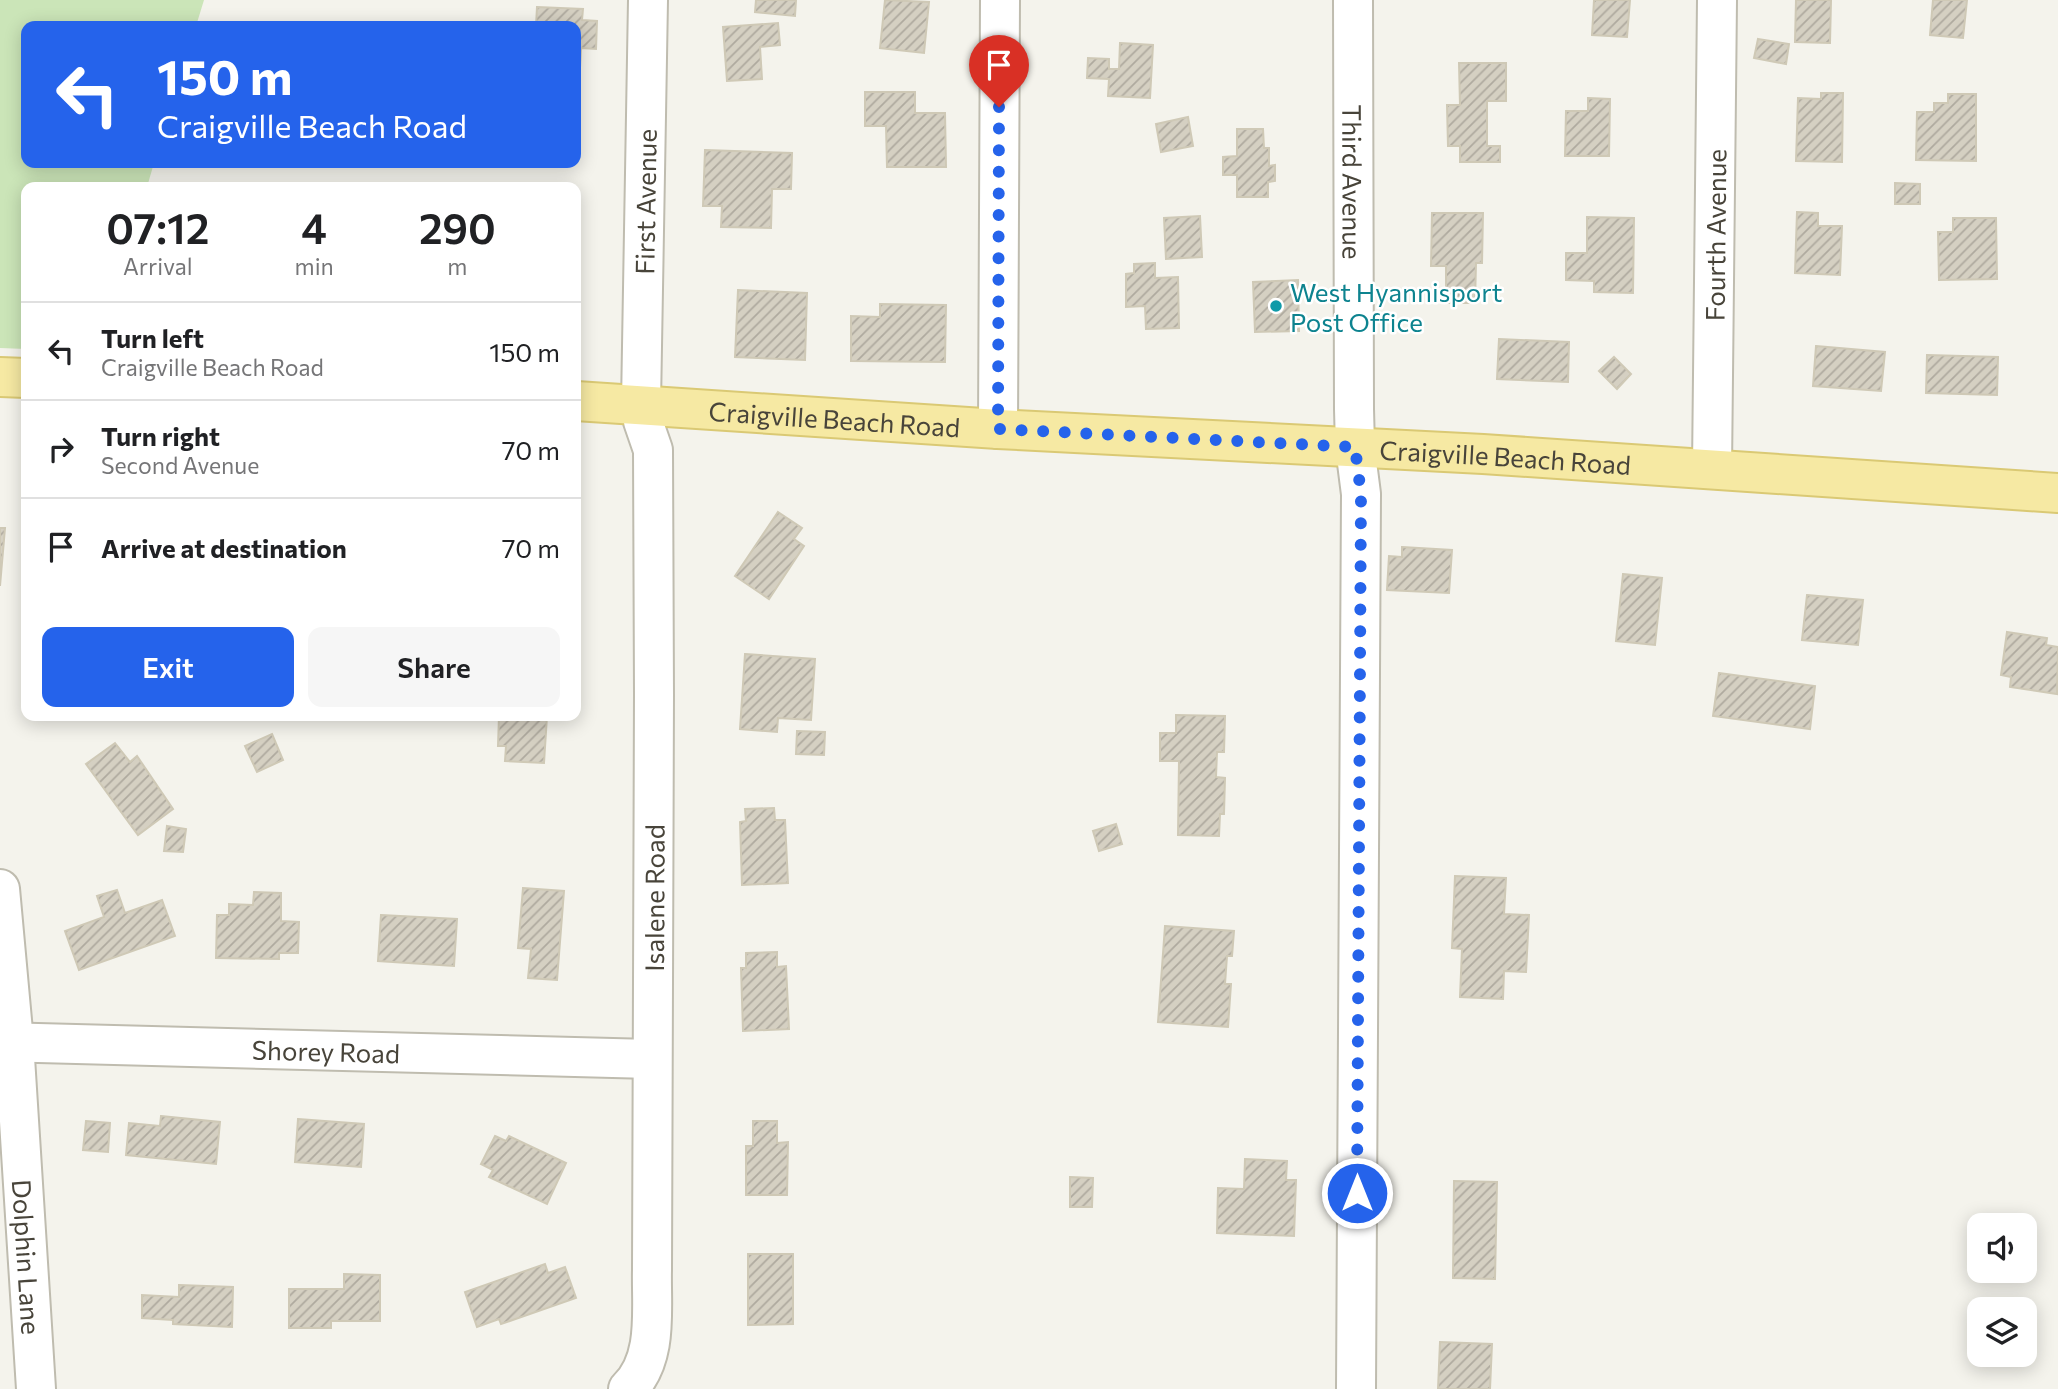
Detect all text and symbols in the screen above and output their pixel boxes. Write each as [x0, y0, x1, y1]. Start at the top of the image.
pin [969, 35, 1029, 107]
text: 150 m [157, 45, 292, 105]
icon: arrive [980, 46, 1018, 84]
icon: left [42, 49, 133, 140]
street label: Third Avenue [1338, 104, 1369, 260]
text: Craigville Beach Road [157, 105, 467, 145]
street label: First Avenue [628, 129, 661, 275]
street label: Fourth Avenue [1698, 149, 1731, 321]
text: 07:12 [106, 201, 209, 253]
text: 4 [301, 201, 327, 253]
text: 290 [419, 201, 496, 253]
text: Arrival [123, 252, 193, 280]
text: min [295, 252, 334, 280]
text: m [447, 252, 467, 280]
place label: West Hyannisport Post Office [1290, 276, 1502, 337]
marker: West Hyannisport Post Office [1268, 298, 1284, 314]
text: Turn left [101, 322, 204, 353]
icon: left [42, 332, 80, 370]
text: 150 m [489, 336, 560, 367]
text: Craigville Beach Road [101, 353, 324, 381]
street label: Craigville Beach Road [708, 394, 961, 442]
text: Turn right [101, 420, 220, 451]
icon: right [42, 430, 80, 468]
street label: Craigville Beach Road [1379, 433, 1632, 480]
text: 70 m [502, 434, 560, 465]
text: Second Avenue [101, 451, 259, 479]
icon: arrive [42, 528, 80, 566]
text: Arrive at destination [101, 532, 347, 563]
text: 70 m [502, 532, 560, 563]
button: Exit [42, 627, 294, 707]
button: Share [308, 627, 560, 707]
street label: Isalene Road [638, 824, 669, 972]
street label: Shorey Road [251, 1033, 400, 1068]
position arrow [1320, 1156, 1394, 1230]
street label: Dolphin Lane [7, 1178, 48, 1335]
map controls [1967, 1213, 2037, 1367]
button: sound [1967, 1213, 2037, 1283]
button: layers [1967, 1297, 2037, 1367]

